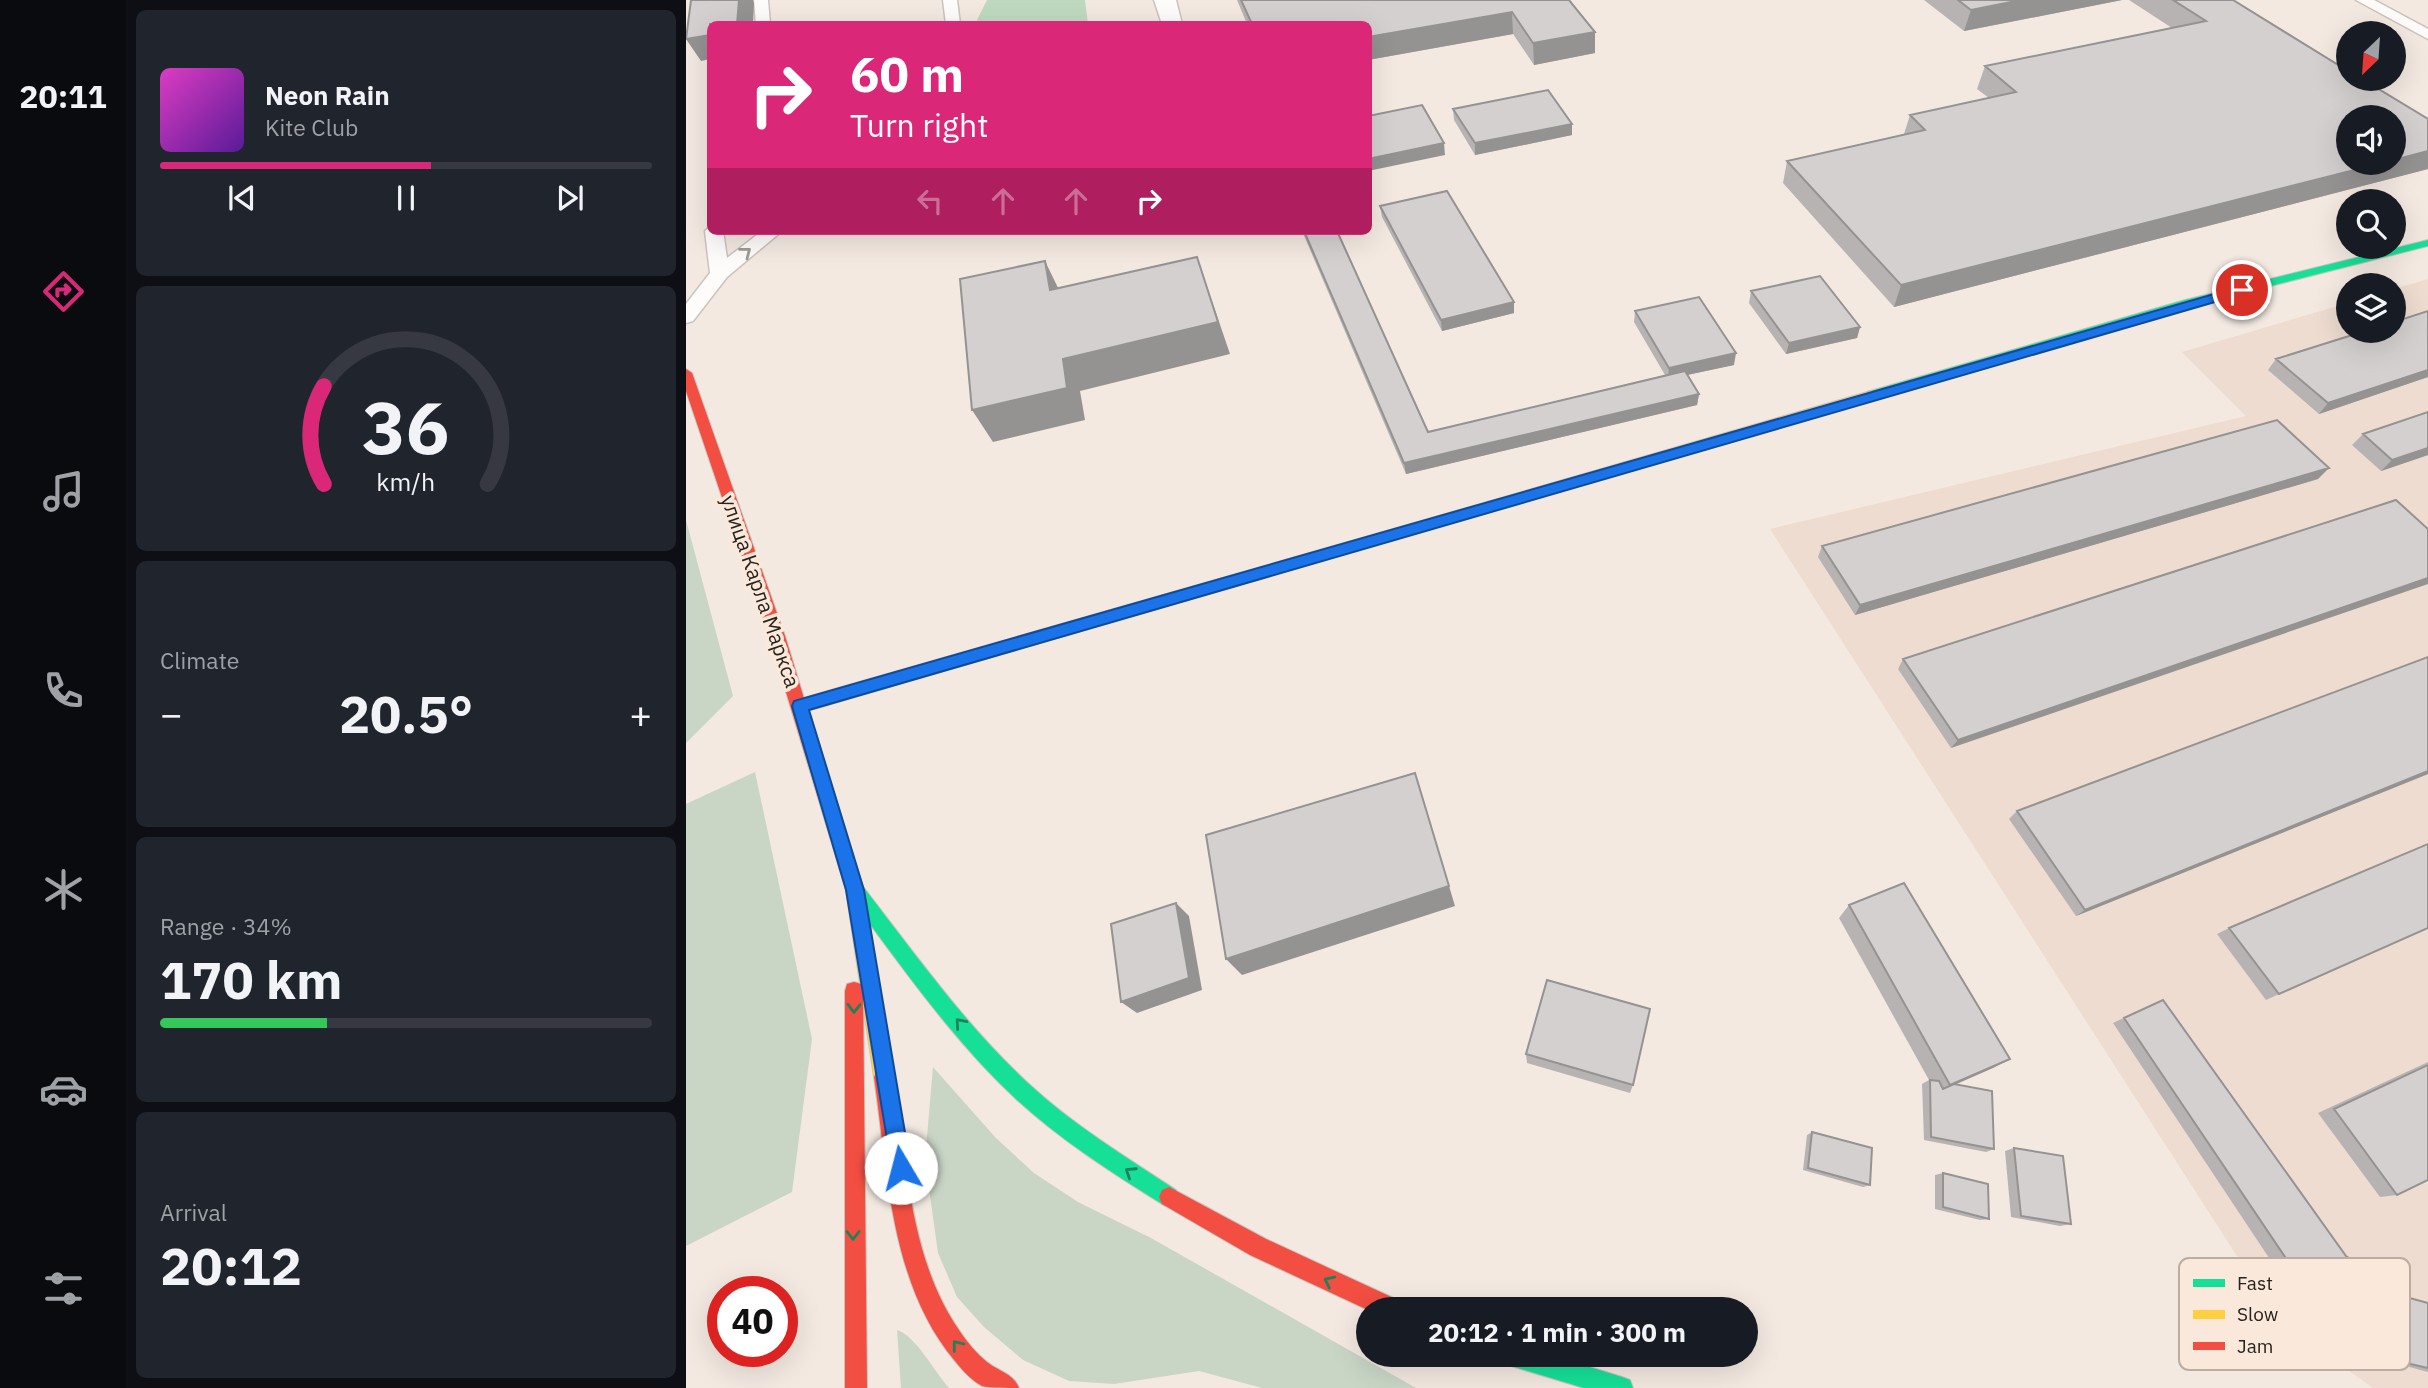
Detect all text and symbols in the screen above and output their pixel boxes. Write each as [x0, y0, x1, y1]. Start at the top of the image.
north arrow [2336, 21, 2406, 91]
map controls [2336, 21, 2406, 343]
text: 60 m [850, 42, 964, 105]
icon: right [735, 49, 826, 140]
text: 20:11 [19, 75, 107, 117]
text: Neon Rain [265, 78, 390, 112]
text: Turn right [850, 104, 988, 146]
button: sound [2336, 105, 2406, 175]
text: Kite Club [265, 112, 358, 142]
icon: previous [223, 179, 261, 217]
icon: pause [387, 179, 425, 217]
icon: next [551, 179, 589, 217]
icon: left [911, 182, 949, 220]
icon: ahead [984, 182, 1022, 220]
icon: ahead [1057, 182, 1095, 220]
icon: right [1130, 182, 1168, 220]
button: search [2336, 189, 2406, 259]
one-way arrow [738, 248, 751, 260]
pin [2212, 260, 2272, 320]
icon: directions [39, 267, 88, 316]
icon: arrive [2223, 271, 2261, 309]
button: layers [2336, 273, 2406, 343]
text: 36 [362, 380, 450, 475]
text: km/h [377, 465, 435, 498]
icon: music [39, 467, 88, 516]
street label: улица Карла Маркса [715, 491, 807, 691]
text: Climate [160, 645, 239, 675]
icon: phone [39, 666, 88, 715]
text: 20.5° [339, 680, 473, 747]
text: − [160, 689, 183, 738]
text: + [629, 689, 652, 738]
icon: climate [39, 865, 88, 914]
text: Range · 34% [160, 911, 292, 941]
text: 170 km [160, 946, 342, 1013]
one-way arrow [846, 1002, 861, 1013]
one-way arrow [956, 1018, 968, 1031]
icon: car [39, 1065, 88, 1114]
position arrow [864, 1131, 938, 1205]
one-way arrow [1124, 1168, 1137, 1181]
text: Arrival [160, 1197, 227, 1227]
one-way arrow [845, 1230, 861, 1241]
text: 20:12 [160, 1232, 302, 1299]
legend [2179, 1258, 2410, 1370]
icon: filters [39, 1264, 88, 1313]
text: Fast [2237, 1271, 2273, 1295]
one-way arrow [1324, 1275, 1336, 1289]
speed limit sign: 40 [707, 1276, 798, 1367]
text: Slow [2237, 1302, 2278, 1326]
text: 20:12 · 1 min · 300 m [1428, 1315, 1686, 1349]
text: Jam [2237, 1334, 2273, 1358]
one-way arrow [952, 1340, 965, 1353]

